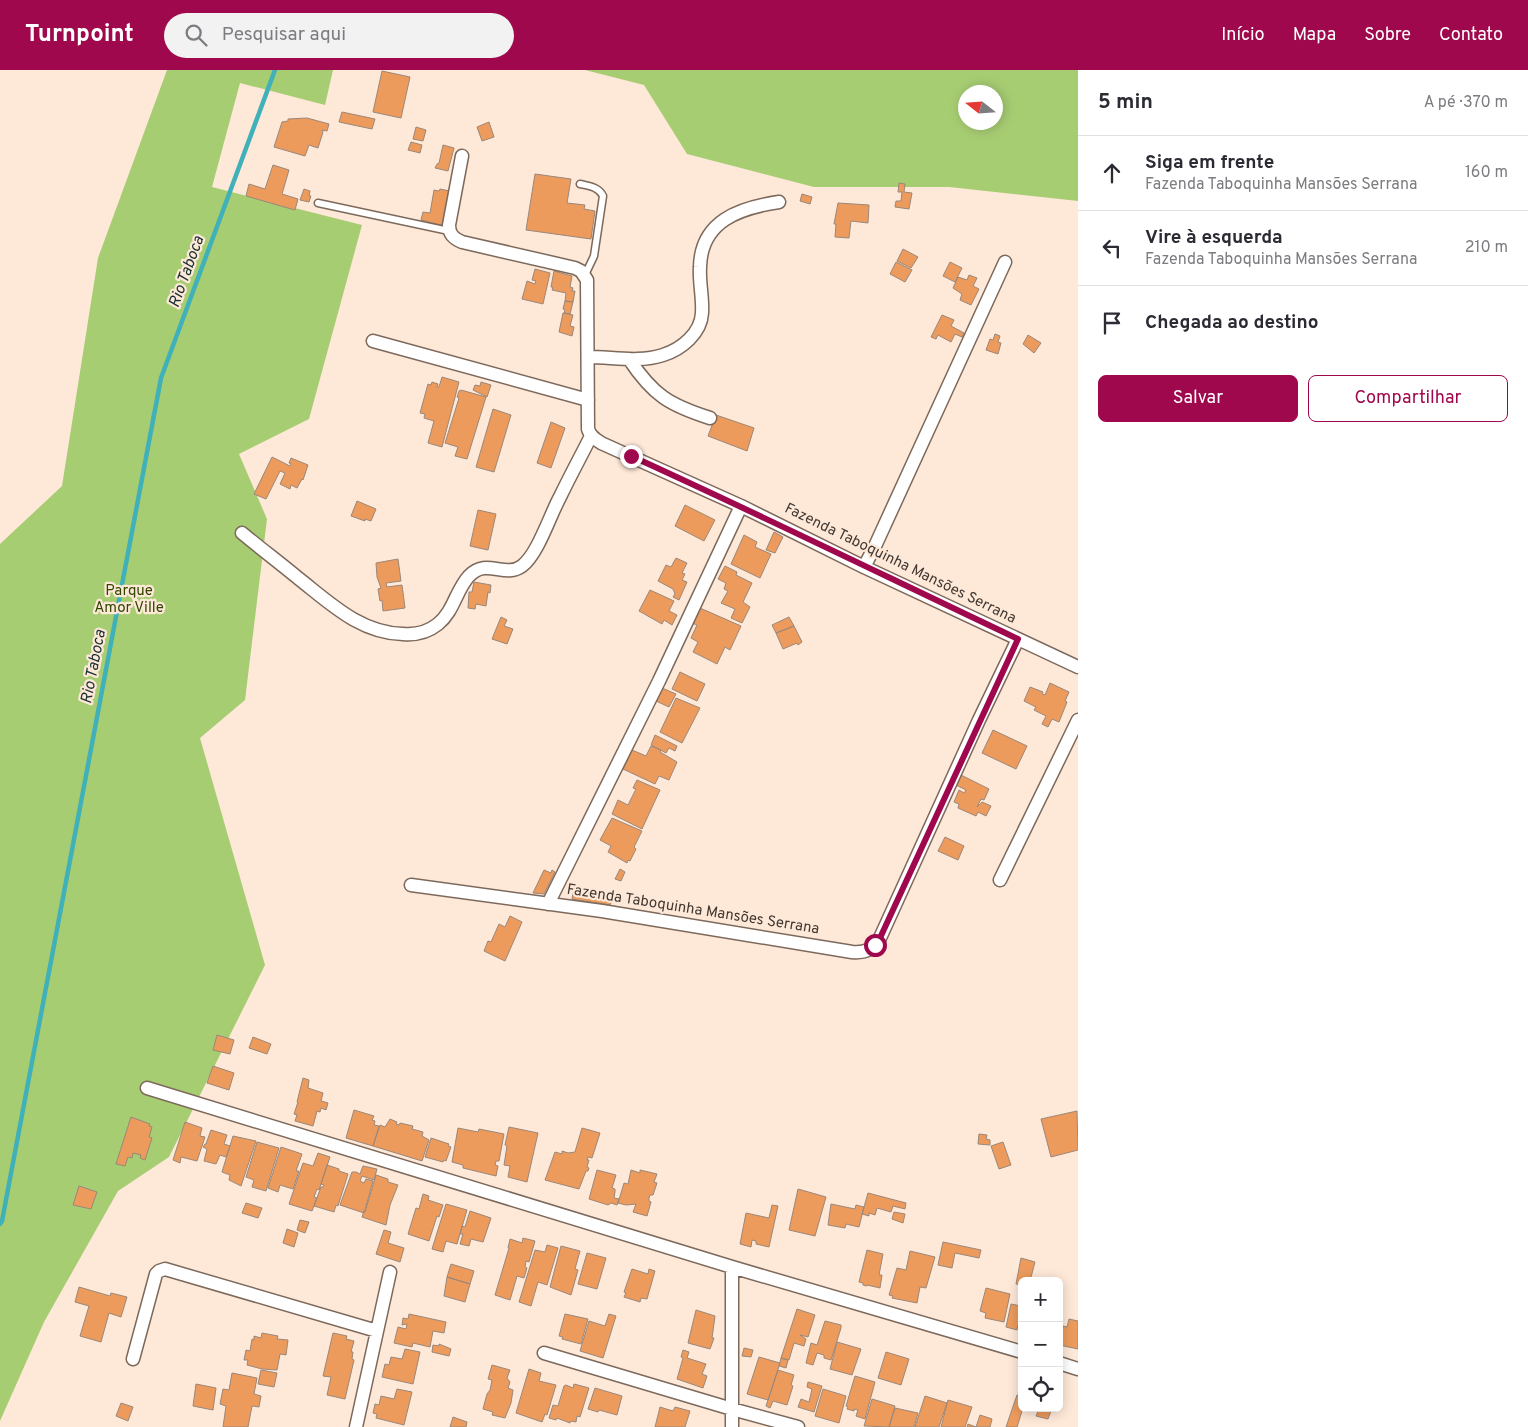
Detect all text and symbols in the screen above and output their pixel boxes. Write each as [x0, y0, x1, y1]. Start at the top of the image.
search box [164, 13, 514, 58]
text: Turnpoint [25, 20, 134, 50]
icon: search [182, 21, 210, 49]
text: Pesquisar aqui [222, 23, 346, 47]
text: Início [1221, 24, 1265, 47]
text: Mapa [1293, 24, 1336, 47]
text: Sobre [1364, 24, 1411, 47]
text: Contato [1439, 24, 1503, 47]
north arrow [958, 85, 1003, 130]
text: 5 min [1098, 89, 1153, 116]
text: A pé · 370 m [1424, 93, 1508, 113]
text: Siga em frente [1145, 151, 1274, 175]
icon: ahead [1098, 159, 1126, 187]
text: 160 m [1465, 163, 1508, 183]
text: Fazenda Taboquinha Mansões Serrana [1145, 175, 1417, 195]
text: Vire à esquerda [1145, 226, 1283, 250]
water label: Rio Taboca [165, 233, 209, 311]
icon: left [1098, 234, 1126, 262]
text: 210 m [1465, 238, 1508, 258]
text: Fazenda Taboquinha Mansões Serrana [1145, 250, 1417, 270]
icon: arrive [1098, 309, 1126, 337]
text: Chegada ao destino [1145, 311, 1319, 335]
button: Salvar [1098, 375, 1298, 422]
button: Compartilhar [1308, 375, 1508, 422]
route end [620, 445, 643, 468]
street label: Fazenda Taboquinha Mansões Serrana [781, 499, 1019, 629]
park label: Parque Amor Ville [94, 582, 164, 618]
water label: Rio Taboca [77, 628, 111, 706]
street label: Fazenda Taboquinha Mansões Serrana [565, 881, 821, 939]
route start [864, 934, 887, 957]
map controls [1018, 1277, 1063, 1412]
button: + [1018, 1277, 1063, 1322]
button: − [1018, 1322, 1063, 1367]
button: locate [1018, 1367, 1063, 1412]

